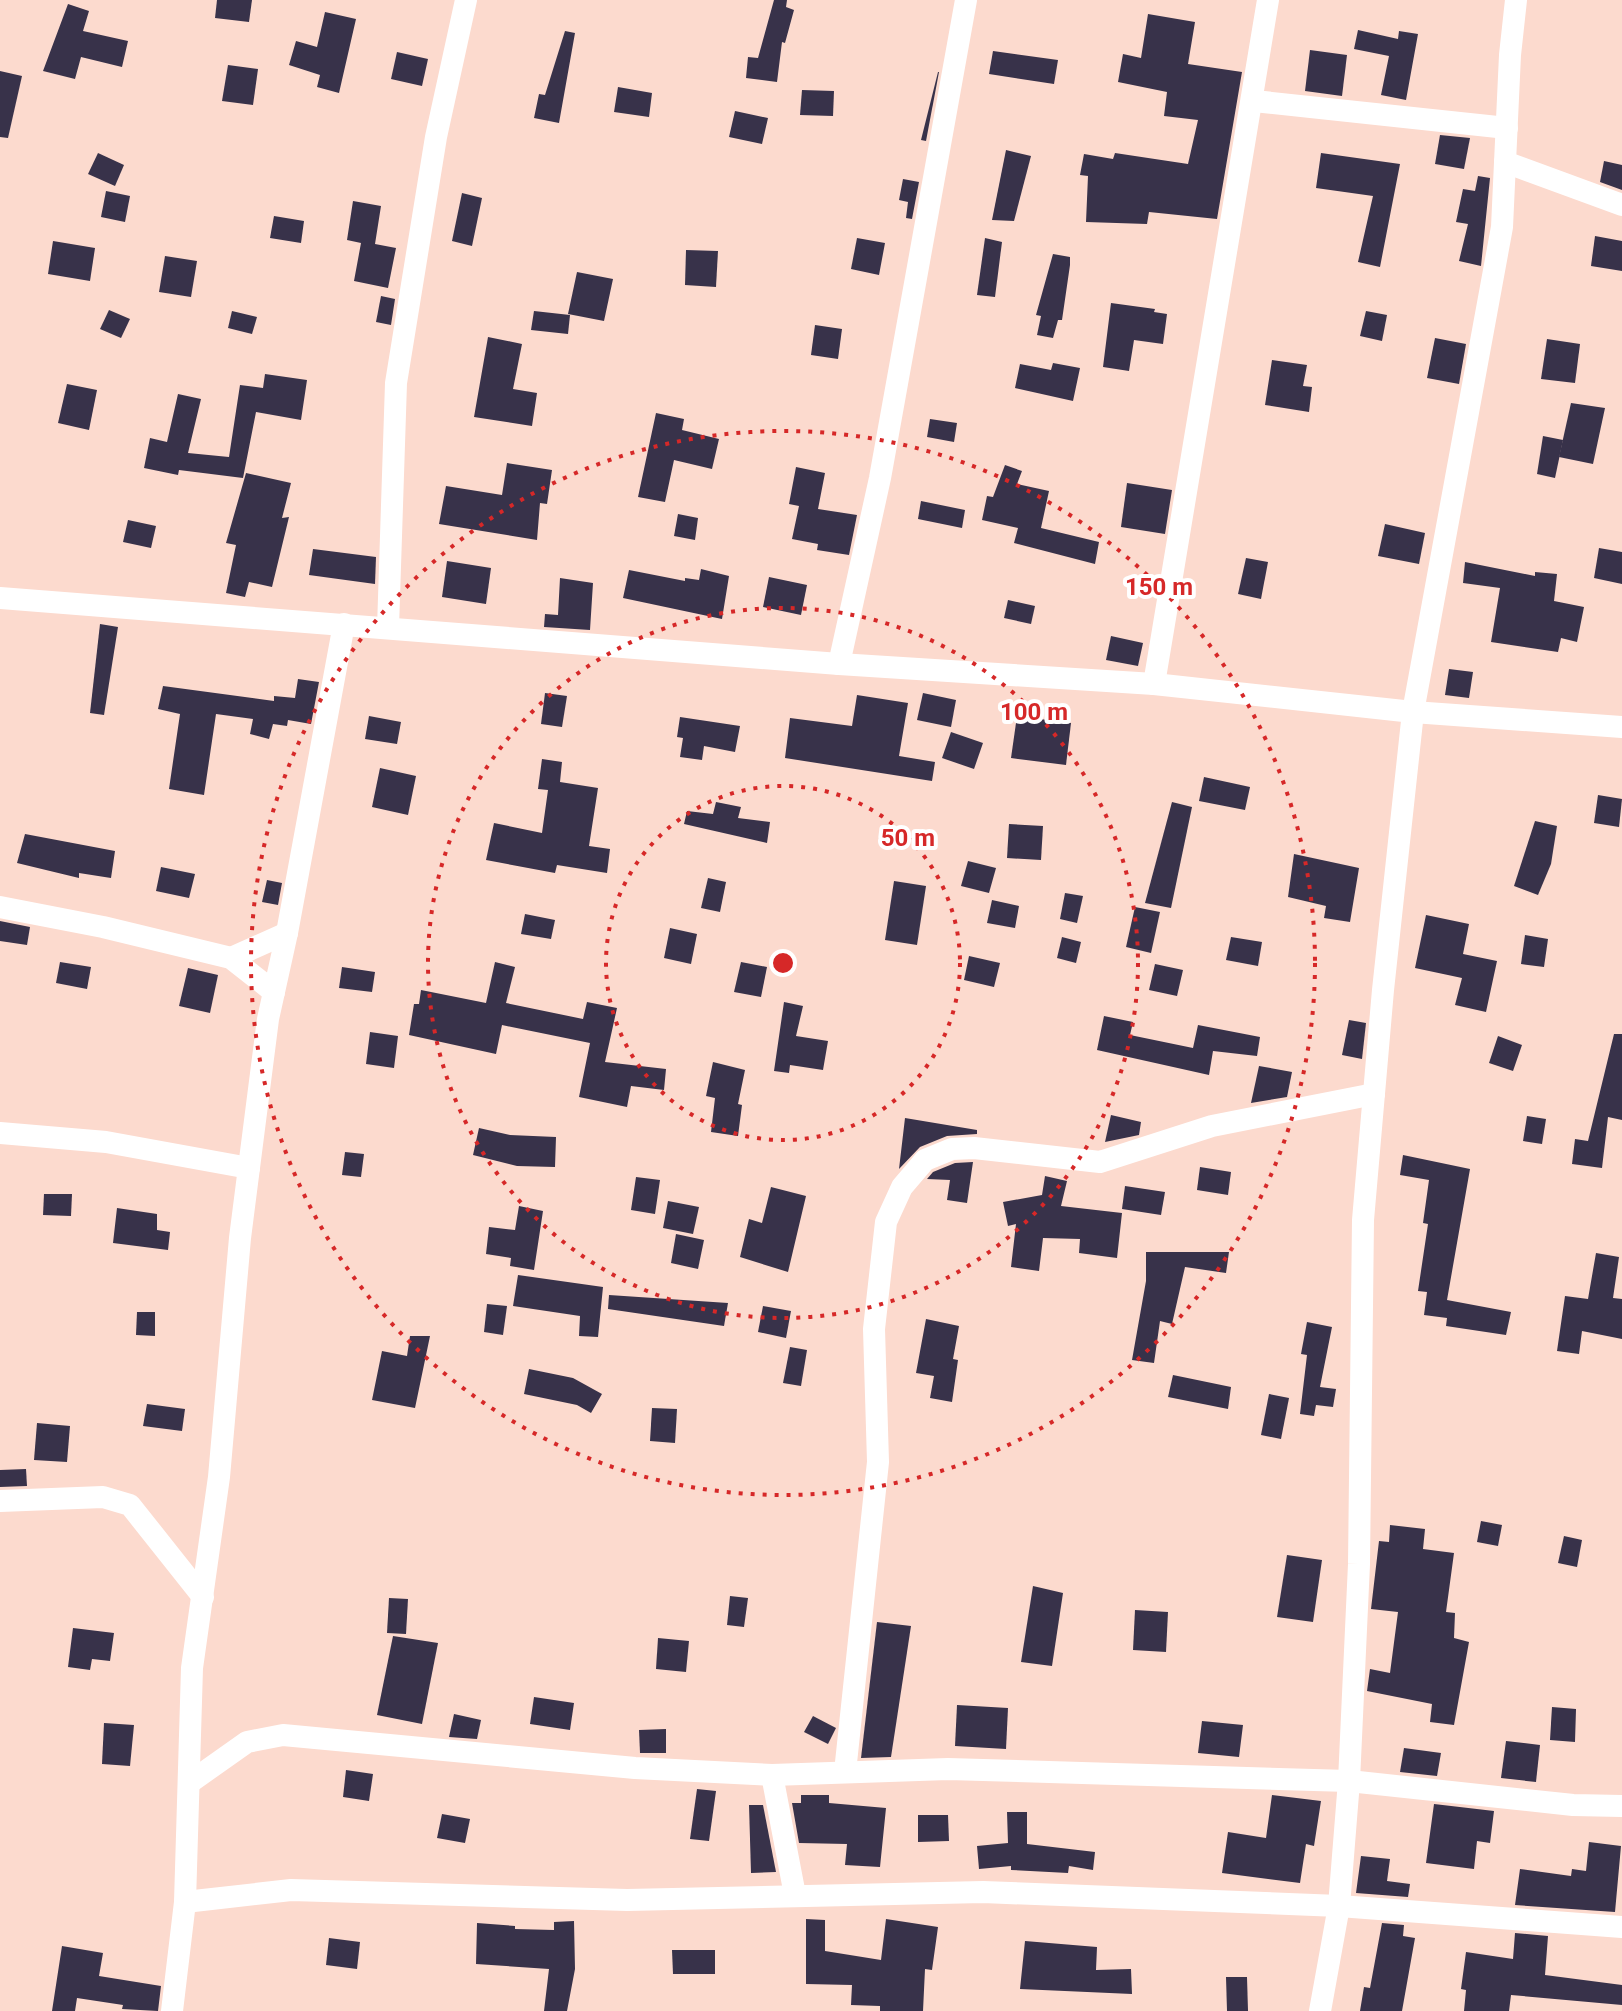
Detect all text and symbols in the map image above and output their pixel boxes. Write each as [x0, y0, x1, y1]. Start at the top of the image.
text: 150 m [1125, 573, 1193, 601]
text: 100 m [1000, 698, 1068, 726]
text: 50 m [881, 824, 935, 852]
centre of rings [769, 949, 797, 977]

